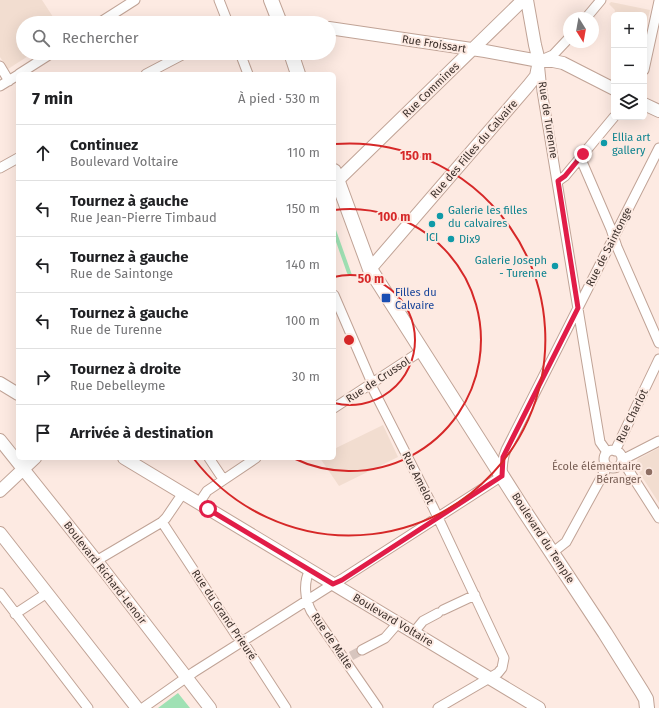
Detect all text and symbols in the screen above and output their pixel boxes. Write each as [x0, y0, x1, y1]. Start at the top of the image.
north arrow [563, 12, 599, 48]
map controls [611, 12, 647, 120]
button: + [611, 12, 647, 48]
search box [16, 16, 336, 60]
icon: search [30, 27, 52, 49]
text: Rechercher [62, 29, 138, 47]
street label: Rue Froissart [401, 33, 467, 55]
button: − [611, 48, 647, 84]
street label: Rue Commines [400, 60, 462, 120]
street label: Rue de Turenne [535, 81, 561, 159]
button: layers [611, 84, 647, 120]
text: 7 min [32, 88, 73, 109]
text: À pied · 530 m [238, 91, 320, 106]
street label: Rue des Filles du Calvaire [428, 97, 520, 201]
place label: Ellia art gallery [612, 131, 650, 157]
text: Continuez [70, 136, 138, 154]
marker: Ellia art gallery [599, 138, 609, 148]
icon: ahead [32, 142, 54, 164]
text: 110 m [287, 145, 320, 160]
route end [574, 145, 592, 163]
text: 150 m [400, 149, 432, 163]
text: Boulevard Voltaire [70, 154, 178, 169]
text: Tournez à gauche [70, 192, 189, 210]
icon: left [32, 198, 54, 220]
text: 150 m [286, 201, 320, 216]
place label: Galerie les filles du calvaires [448, 204, 527, 230]
street label: Rue de Saintonge [583, 205, 635, 289]
text: Rue Jean-Pierre Timbaud [70, 210, 217, 225]
text: 100 m [378, 210, 410, 224]
marker: Galerie les filles du calvaires [435, 211, 445, 221]
marker: ICI [427, 219, 437, 229]
place label: ICI [426, 231, 438, 244]
place label: Dix9 [459, 233, 480, 246]
marker: Dix9 [446, 234, 456, 244]
text: Tournez à gauche [70, 248, 189, 266]
icon: left [32, 254, 54, 276]
place label: Galerie Joseph - Turenne [475, 254, 547, 280]
text: 140 m [286, 257, 320, 272]
marker: Galerie Joseph - Turenne [550, 261, 560, 271]
text: Rue de Saintonge [70, 266, 173, 281]
text: 50 m [358, 272, 384, 286]
place label: Filles du Calvaire [395, 286, 437, 312]
marker: Filles du Calvaire [380, 292, 392, 304]
text: Tournez à gauche [70, 304, 189, 322]
icon: left [32, 310, 54, 332]
text: 100 m [285, 313, 320, 328]
text: Rue de Turenne [70, 322, 162, 337]
centre of rings [342, 333, 356, 347]
street label: Rue de Crussol [343, 354, 413, 406]
text: Tournez à droite [70, 360, 181, 378]
icon: right [32, 366, 54, 388]
text: 30 m [292, 369, 320, 384]
text: Rue Debelleyme [70, 378, 165, 393]
street label: Rue Charlot [613, 387, 651, 445]
icon: arrive [32, 422, 54, 444]
text: Arrivée à destination [70, 424, 213, 442]
street label: Rue Amelot [399, 450, 437, 506]
place label: École élémentaire Béranger [552, 459, 642, 486]
marker: École élémentaire Béranger [644, 467, 654, 477]
street label: Boulevard du Temple [509, 490, 577, 586]
route start [199, 500, 217, 518]
street label: Boulevard Richard-Lenoir [61, 519, 150, 628]
street label: Rue du Grand Prieuré [189, 567, 259, 663]
street label: Boulevard Voltaire [350, 591, 436, 649]
street label: Rue de Malte [308, 610, 356, 672]

